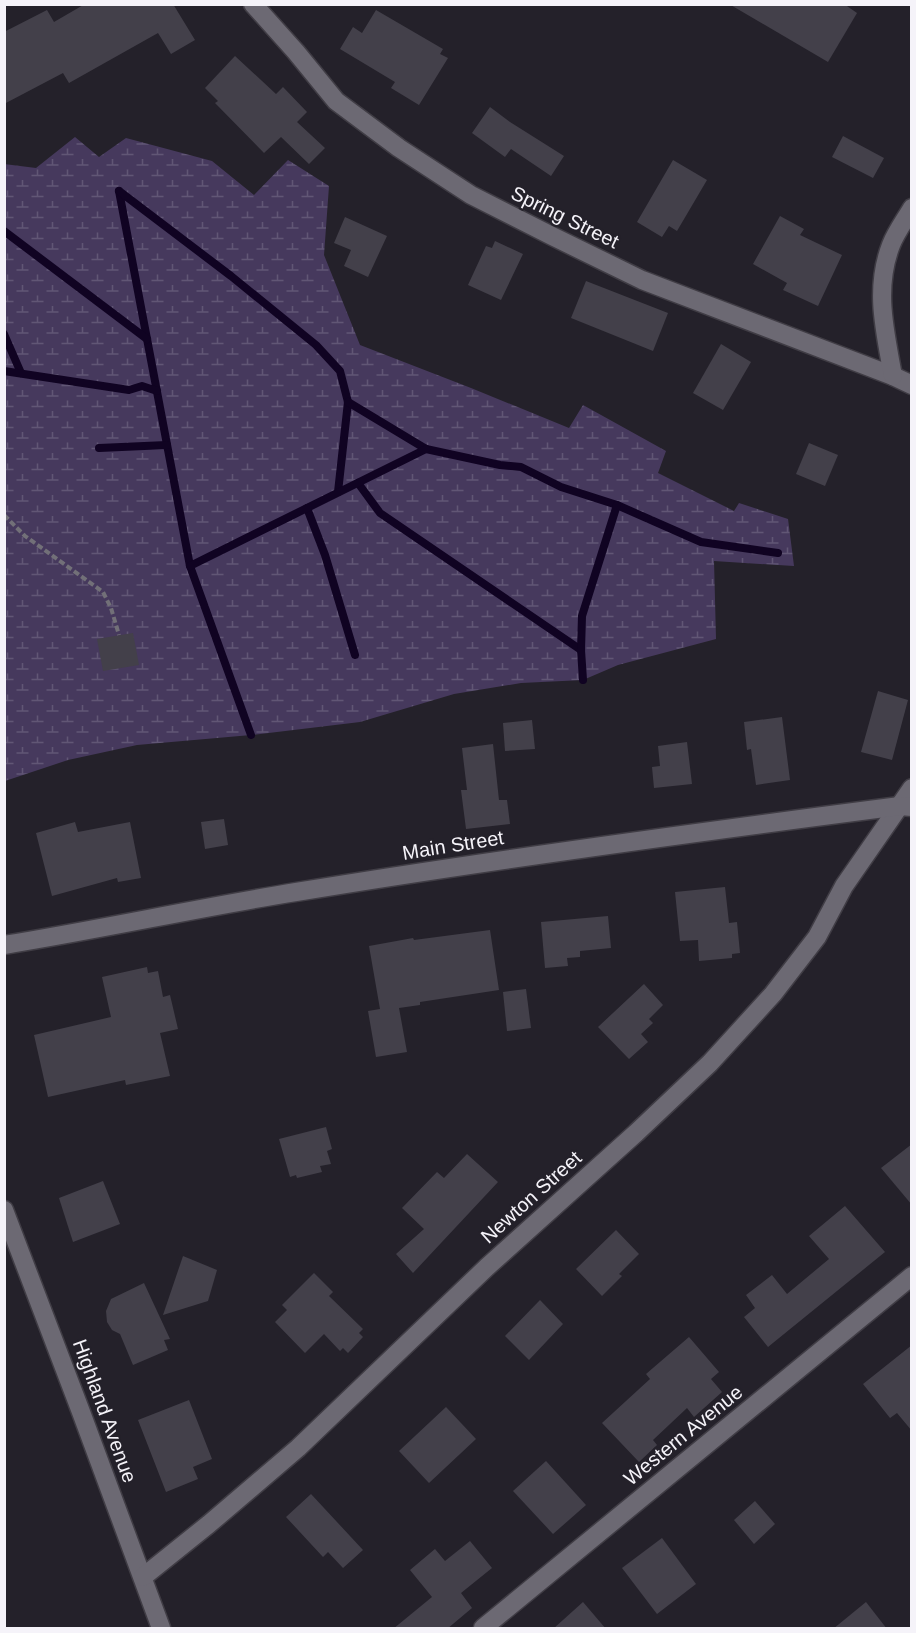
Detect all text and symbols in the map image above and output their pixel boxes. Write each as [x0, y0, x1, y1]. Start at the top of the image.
street label: Spring Street [508, 182, 623, 253]
street label: Main Street [401, 826, 506, 864]
street label: Newton Street [477, 1146, 586, 1248]
street label: Highland Avenue [69, 1336, 141, 1486]
street label: Western Avenue [619, 1381, 747, 1489]

